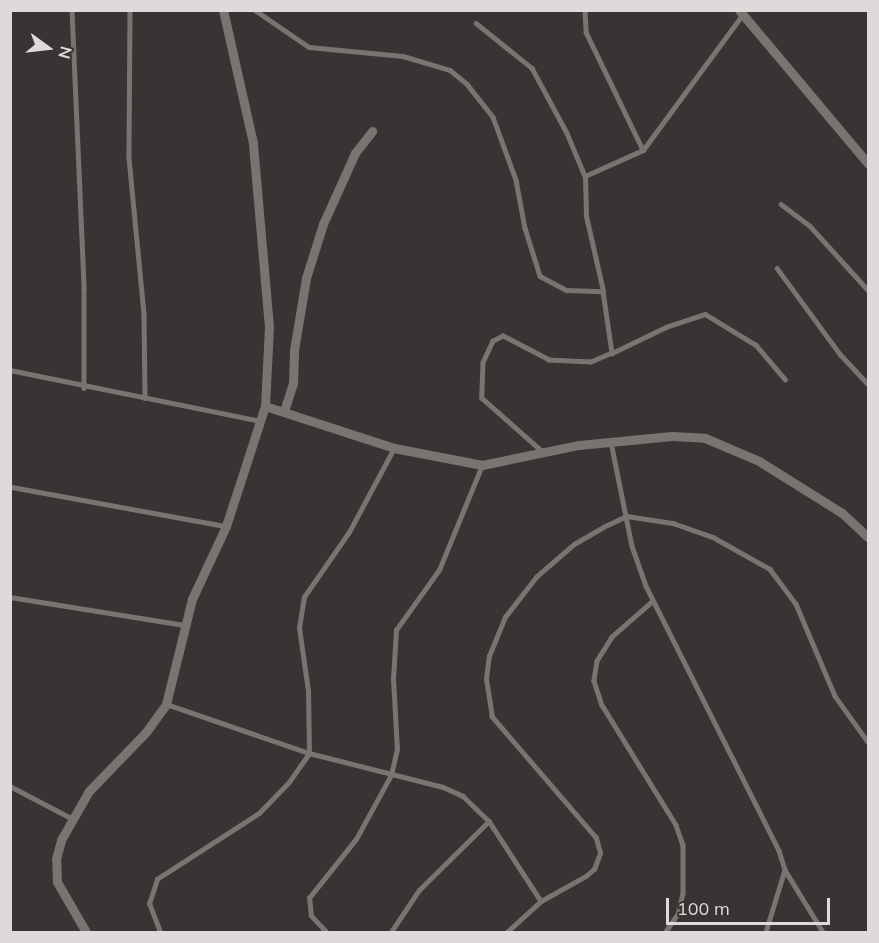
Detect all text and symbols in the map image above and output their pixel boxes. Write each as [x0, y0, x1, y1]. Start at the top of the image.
north arrow [18, 18, 78, 78]
text: N [54, 44, 77, 61]
scale bar [669, 886, 832, 924]
text: 100 m [677, 897, 730, 920]

